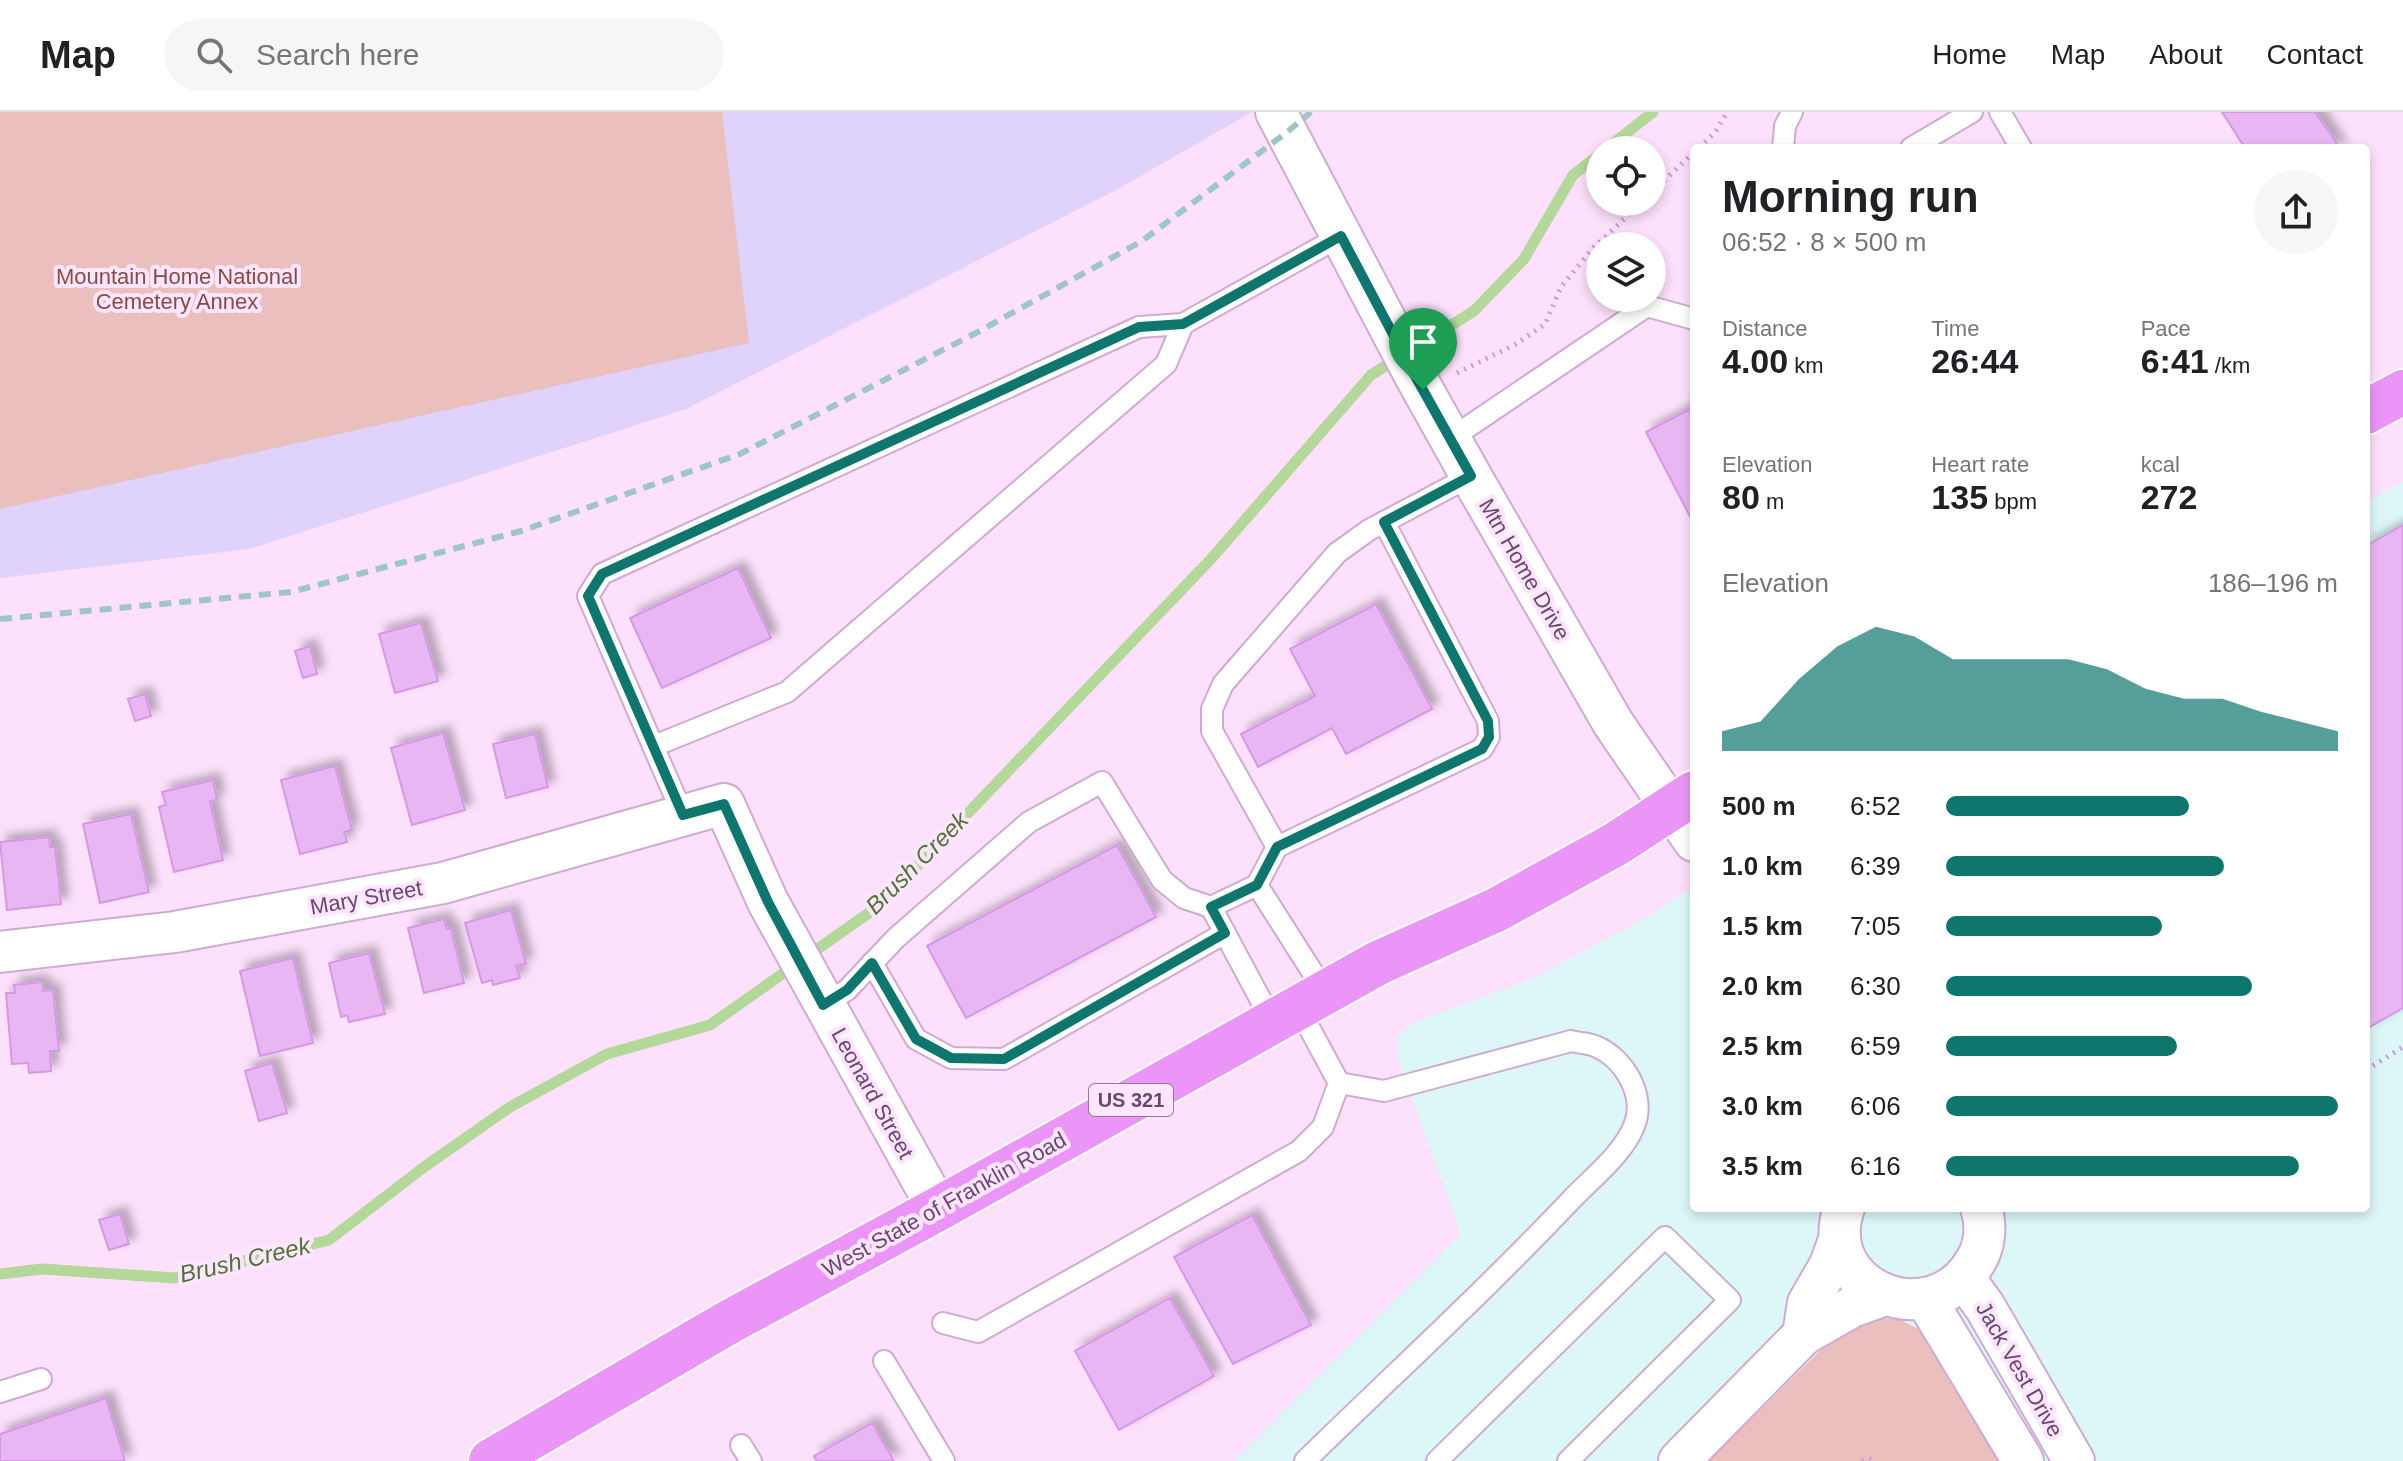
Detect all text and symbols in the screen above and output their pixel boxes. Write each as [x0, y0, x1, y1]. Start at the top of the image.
search box [164, 19, 724, 91]
icon: search [192, 33, 236, 77]
text: Map [40, 34, 116, 76]
text: Search here [256, 38, 419, 71]
text: Home [1932, 39, 2007, 70]
text: Map [2051, 39, 2105, 70]
text: About [2149, 39, 2223, 70]
text: Contact [2267, 39, 2363, 70]
map controls [1586, 136, 1666, 312]
button: locate [1586, 136, 1666, 216]
button: share [2254, 170, 2338, 254]
text: Morning run [1722, 172, 1979, 221]
text: 06:52 · 8 × 500 m [1722, 227, 1927, 257]
button: layers [1586, 232, 1666, 312]
park label: Mountain Home National Cemetery Annex [56, 264, 298, 314]
pin [1389, 308, 1457, 390]
text: Distance [1722, 316, 1808, 341]
text: Time [1931, 316, 1979, 341]
text: Pace [2141, 316, 2191, 341]
icon: arrive [1401, 320, 1445, 364]
text: 4.00 [1722, 342, 1788, 380]
text: 26:44 [1931, 342, 2018, 380]
text: 6:41 [2141, 342, 2209, 380]
text: km [1788, 353, 1824, 378]
text: /km [2209, 353, 2250, 378]
text: Elevation [1722, 452, 1813, 477]
text: Heart rate [1931, 452, 2029, 477]
text: kcal [2141, 452, 2180, 477]
text: 80 [1722, 478, 1760, 516]
text: 135 [1931, 478, 1988, 516]
text: 272 [2141, 478, 2197, 516]
text: m [1760, 489, 1784, 514]
text: bpm [1988, 489, 2037, 514]
street label: Mtn Home Drive [1474, 494, 1575, 644]
text: Elevation [1722, 568, 1829, 598]
text: 186–196 m [2208, 568, 2338, 598]
text: 500 m [1722, 791, 1796, 821]
text: 6:52 [1850, 791, 1901, 821]
water label: Brush Creek [860, 805, 975, 919]
text: 1.0 km [1722, 851, 1803, 881]
text: 6:39 [1850, 851, 1901, 881]
street label: Mary Street [308, 875, 424, 920]
text: 1.5 km [1722, 911, 1803, 941]
text: 7:05 [1850, 911, 1901, 941]
text: 2.0 km [1722, 971, 1803, 1001]
text: 6:30 [1850, 971, 1901, 1001]
street label: Leonard Street [826, 1024, 919, 1163]
text: 2.5 km [1722, 1031, 1803, 1061]
text: 6:59 [1850, 1031, 1901, 1061]
road number: US 321 [1089, 1084, 1173, 1116]
text: 3.0 km [1722, 1091, 1803, 1121]
text: 6:06 [1850, 1091, 1901, 1121]
street label: West State of Franklin Road [818, 1127, 1070, 1282]
text: 3.5 km [1722, 1151, 1803, 1181]
text: 6:16 [1850, 1151, 1901, 1181]
water label: Brush Creek [177, 1231, 315, 1288]
street label: Jack Vest Drive [1971, 1297, 2068, 1441]

